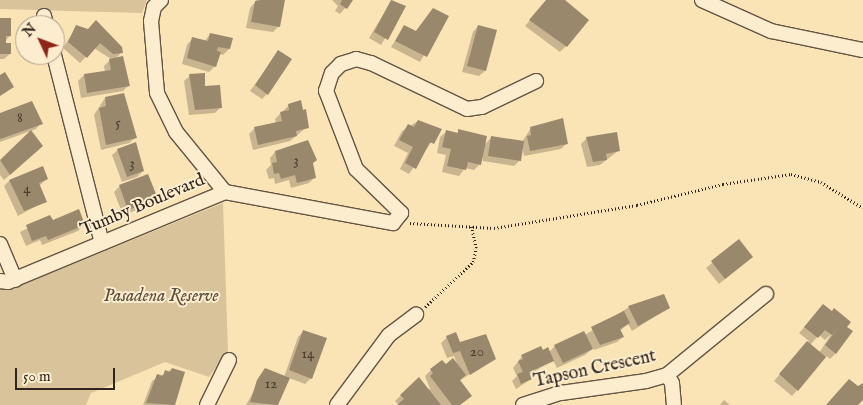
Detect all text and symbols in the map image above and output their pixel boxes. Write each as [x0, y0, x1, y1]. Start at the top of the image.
north arrow [15, 15, 65, 65]
text: N [19, 20, 40, 41]
house number: 8 [17, 109, 23, 127]
house number: 5 [115, 114, 121, 132]
house number: 3 [293, 152, 299, 170]
house number: 3 [129, 155, 135, 173]
street label: Tumby Boulevard [78, 170, 208, 242]
house number: 4 [23, 180, 31, 198]
park label: Pasadena Reserve [103, 286, 219, 308]
house number: 20 [470, 343, 484, 361]
house number: 14 [302, 345, 314, 363]
street label: Tapson Crescent [532, 346, 658, 394]
scale bar [18, 358, 118, 390]
text: 50 m [23, 367, 51, 386]
house number: 12 [265, 375, 277, 393]

